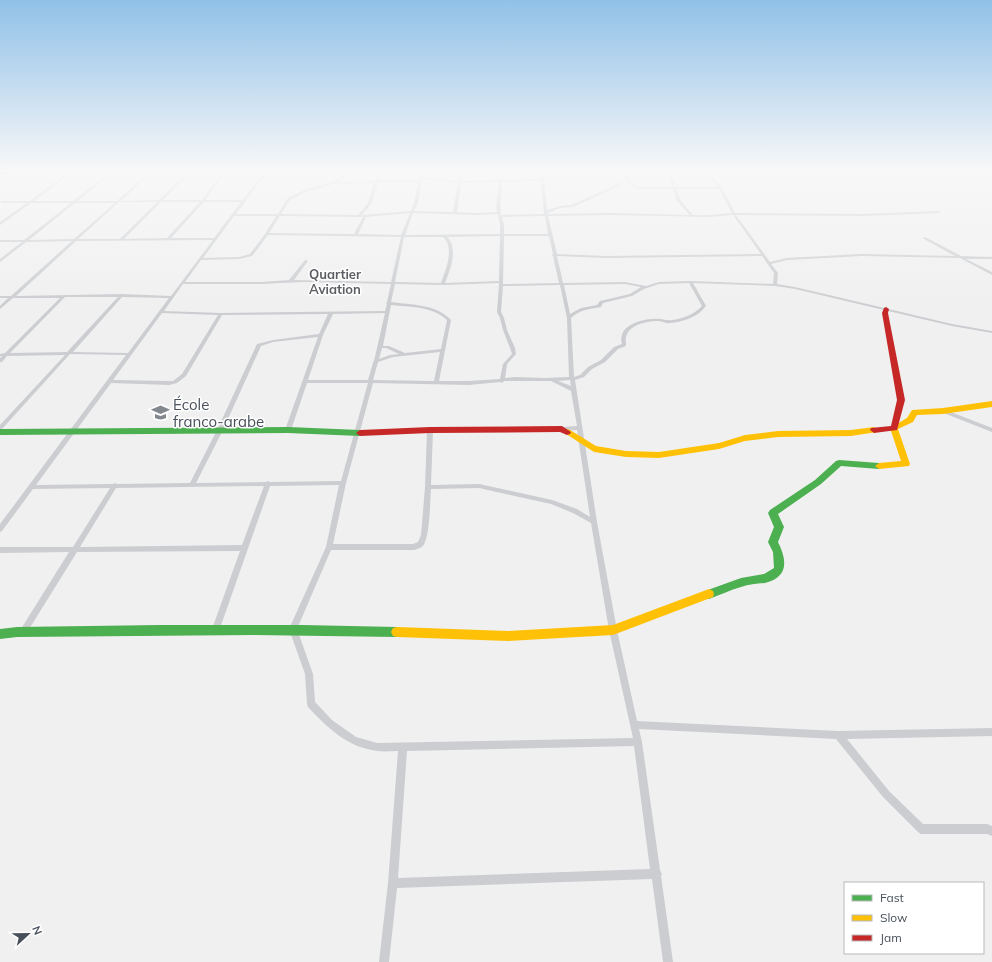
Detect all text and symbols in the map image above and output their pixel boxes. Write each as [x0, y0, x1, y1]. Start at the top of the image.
district label: Quartier Aviation [309, 266, 362, 297]
place label: École franco-arabe [173, 395, 264, 431]
school or university icon: École franco-arabe [150, 403, 170, 423]
legend [844, 882, 984, 954]
text: Fast [880, 890, 904, 905]
text: Slow [880, 910, 908, 925]
north arrow [8, 914, 48, 954]
text: N [29, 924, 45, 937]
text: Jam [880, 930, 902, 945]

